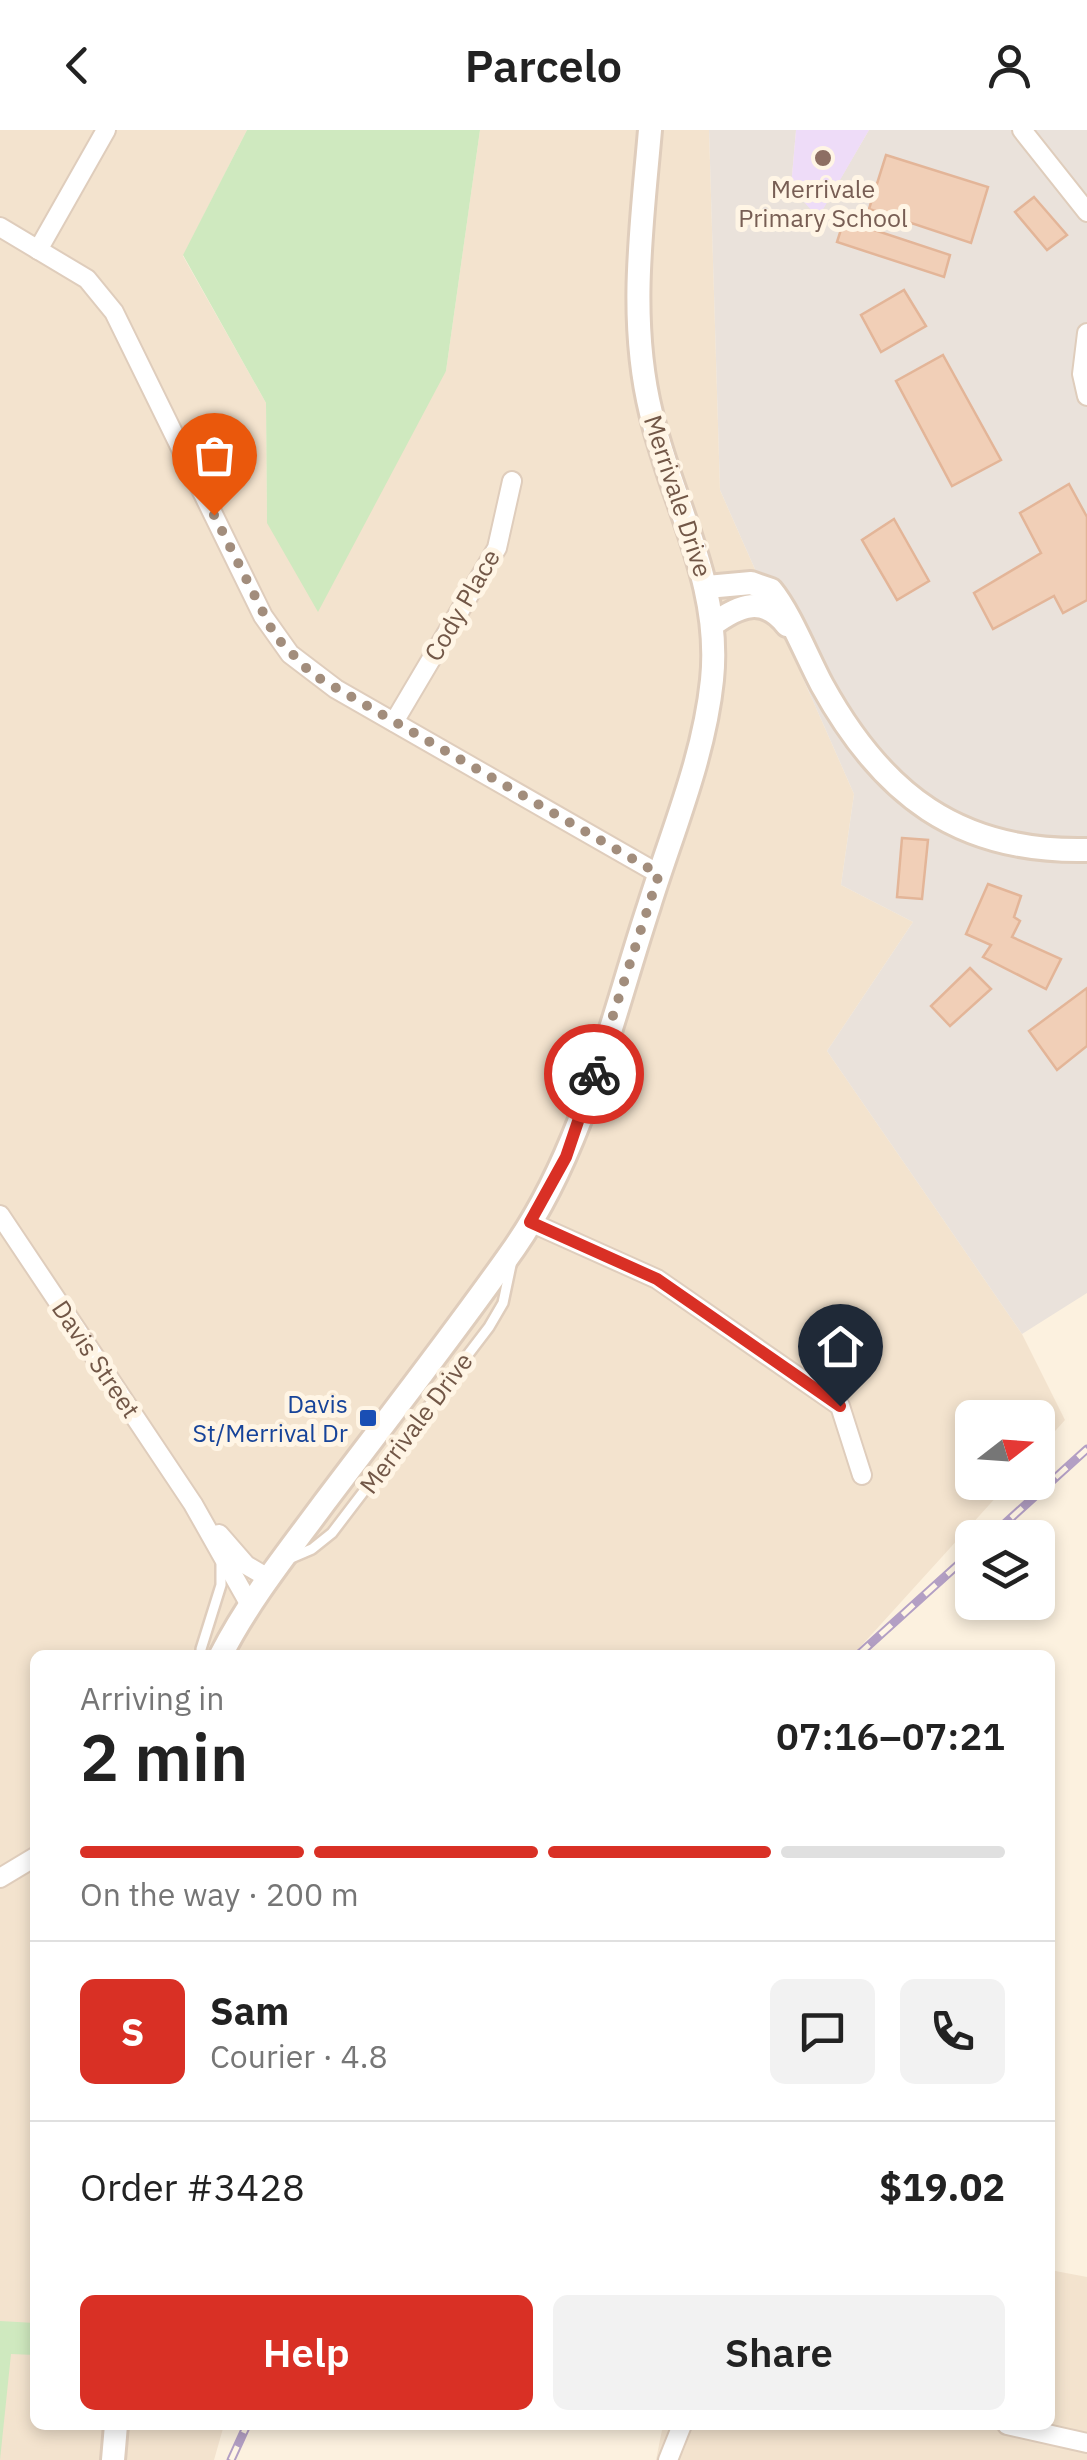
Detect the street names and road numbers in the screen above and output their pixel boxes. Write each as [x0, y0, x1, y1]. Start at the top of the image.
street label: Merrivale Drive [637, 411, 720, 581]
street label: Cody Place [416, 543, 507, 667]
street label: Davis Street [45, 1293, 148, 1424]
street label: Merrivale Drive [352, 1345, 479, 1500]

